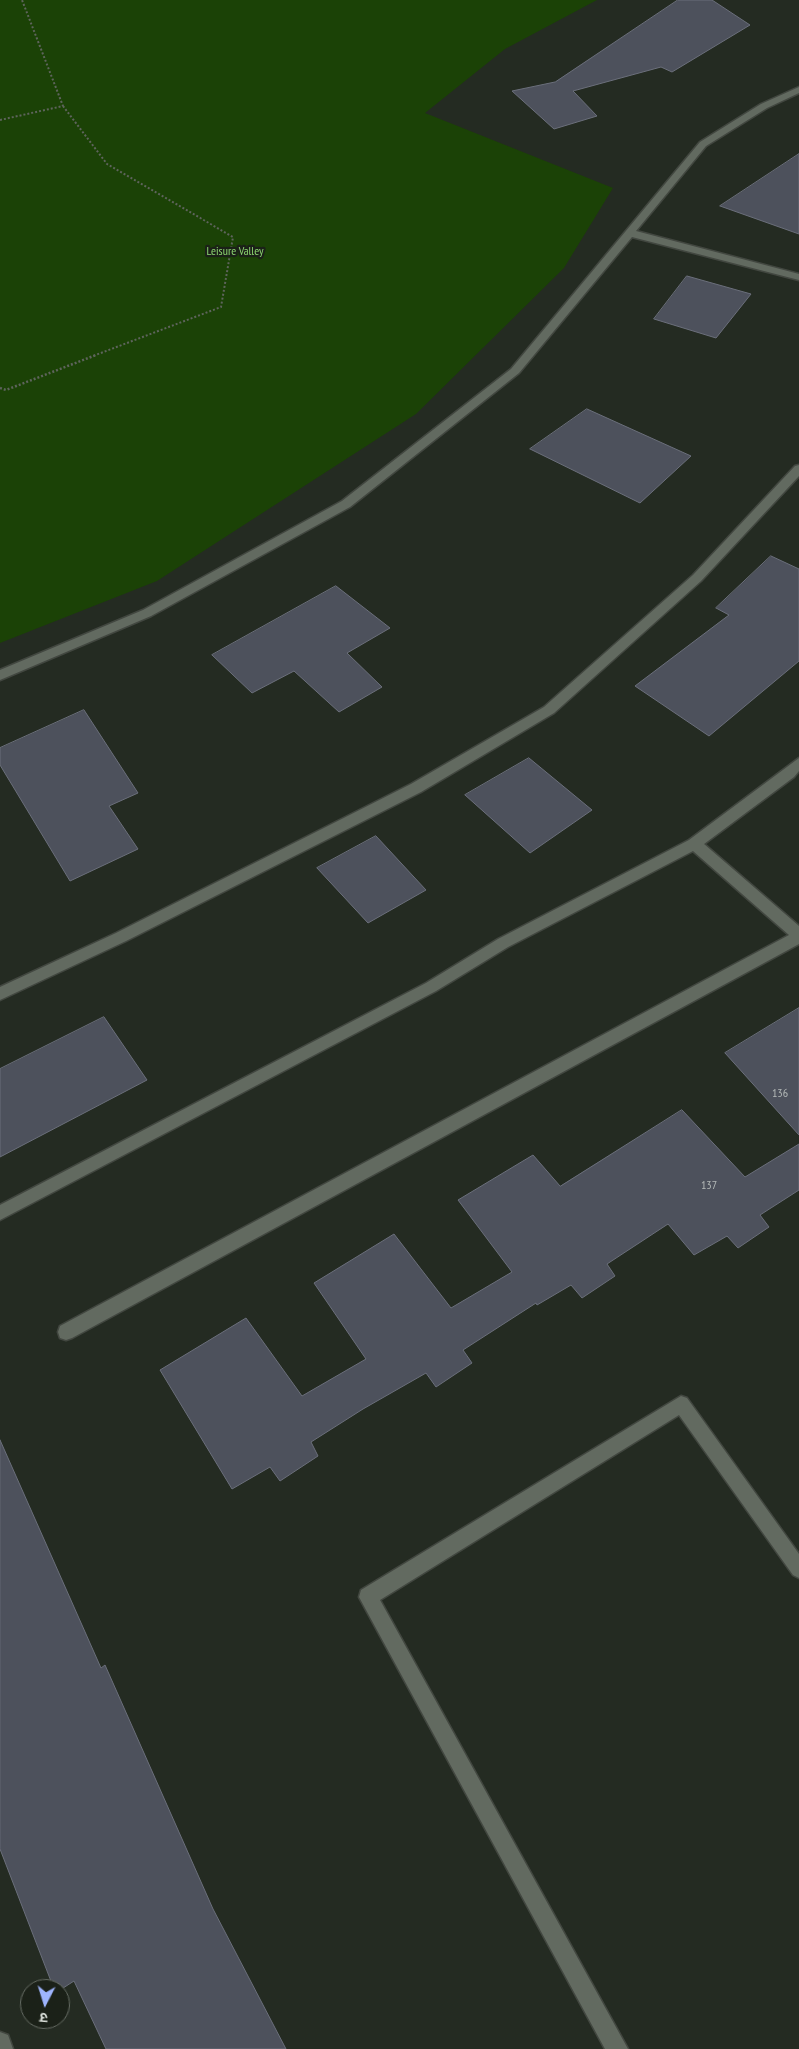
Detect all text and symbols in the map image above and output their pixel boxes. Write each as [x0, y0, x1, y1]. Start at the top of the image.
park label: Leisure Valley [207, 245, 263, 259]
house number: 136 [772, 1087, 788, 1101]
house number: 137 [701, 1179, 717, 1193]
north arrow [20, 1979, 70, 2029]
text: उ [39, 2009, 49, 2027]

